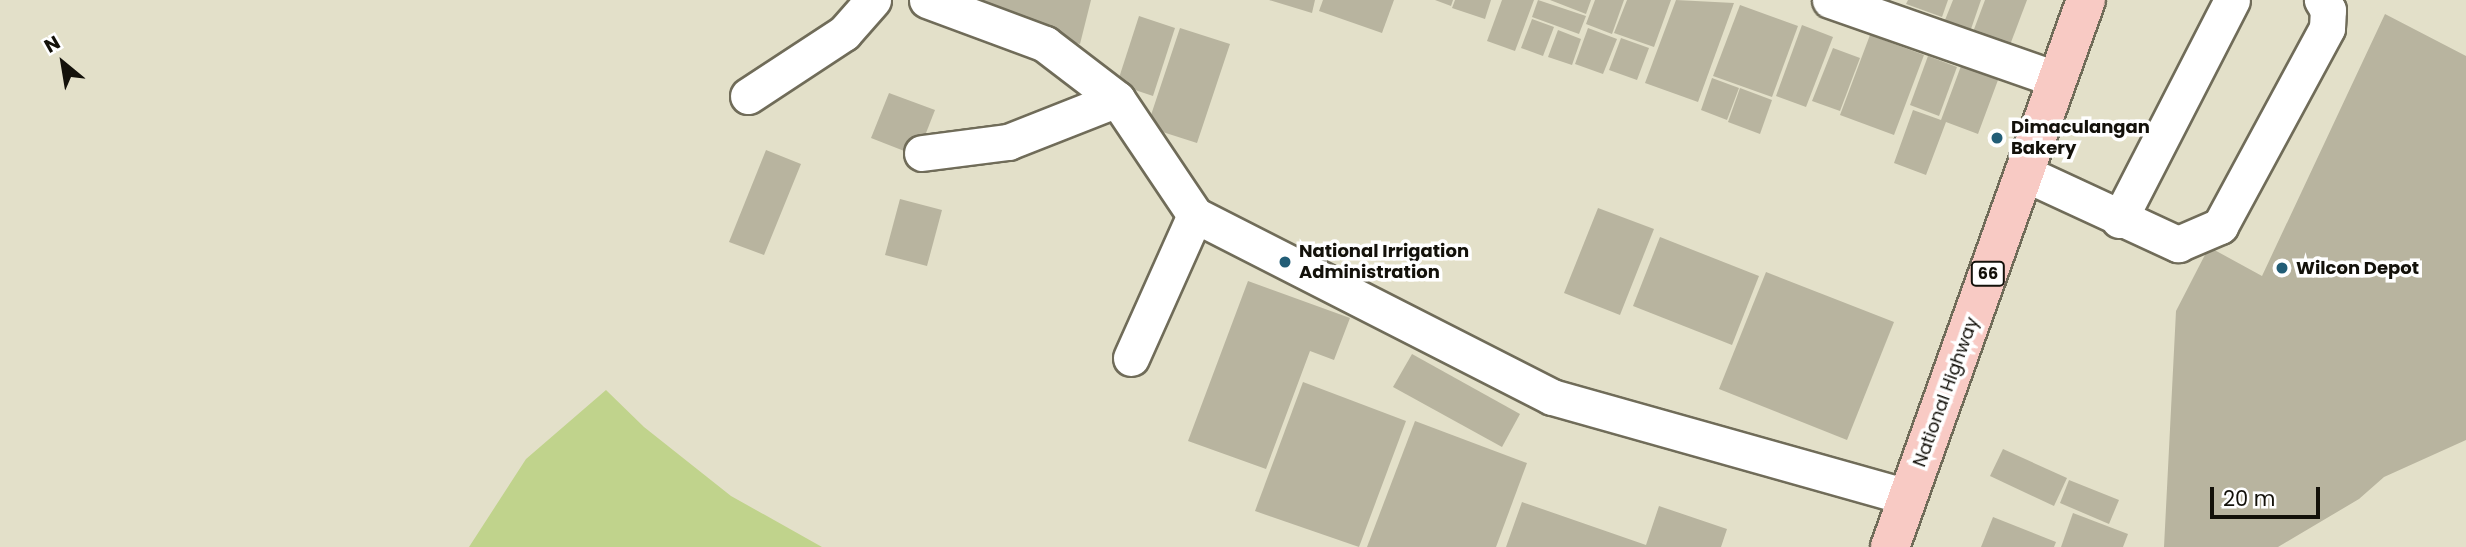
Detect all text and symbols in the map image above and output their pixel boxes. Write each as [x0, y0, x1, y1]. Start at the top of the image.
north arrow [28, 28, 98, 98]
text: N [39, 29, 65, 60]
place label: Dimaculangan Bakery [2011, 117, 2150, 160]
marker: Dimaculangan Bakery [1989, 130, 2005, 146]
place label: National Irrigation Administration [1299, 241, 1469, 284]
marker: National Irrigation Administration [1277, 254, 1293, 270]
place label: Wilcon Depot [2296, 257, 2419, 279]
marker: Wilcon Depot [2274, 260, 2290, 276]
road number: 66 [1970, 262, 2006, 286]
street label: National Highway [1909, 314, 1983, 470]
scale bar [2214, 474, 2324, 518]
text: 20 m [2223, 484, 2276, 513]

